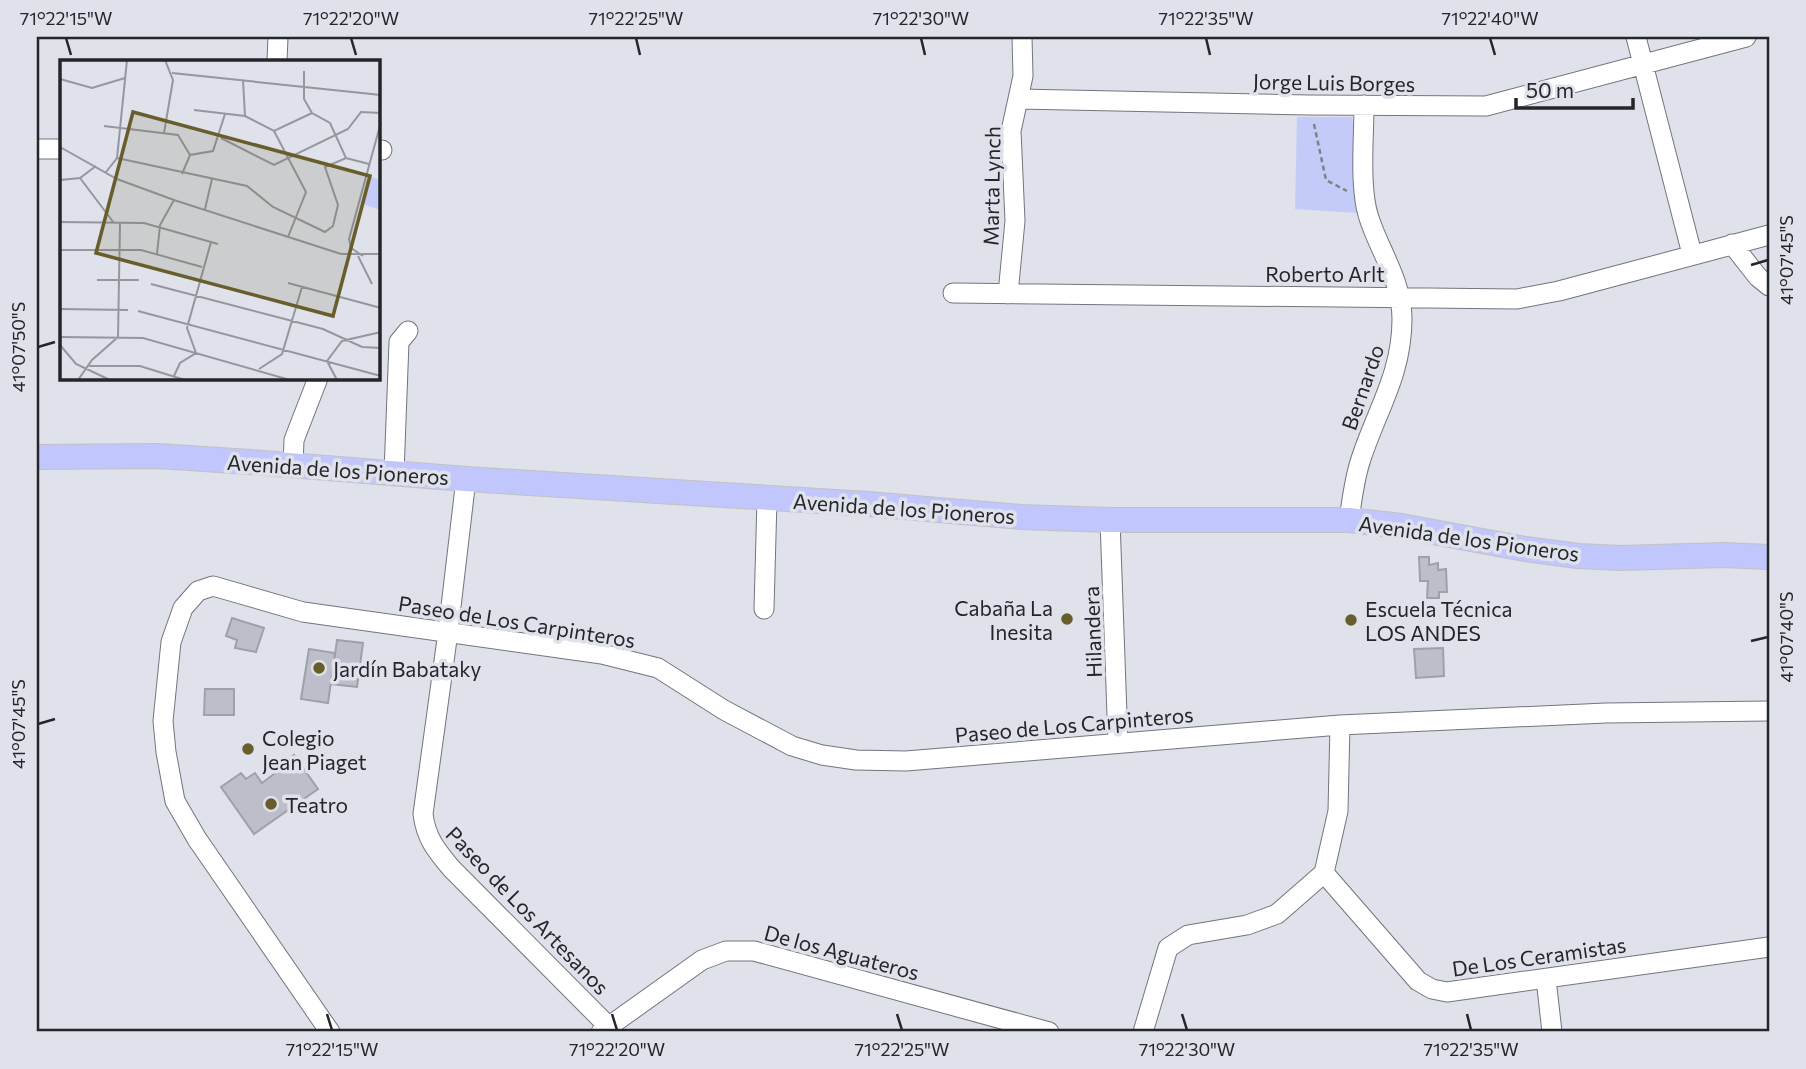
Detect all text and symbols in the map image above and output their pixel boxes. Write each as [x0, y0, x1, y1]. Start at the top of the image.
text: 71°22'15"W [20, 7, 112, 29]
text: 71°22'20"W [303, 7, 399, 29]
text: 71°22'25"W [589, 7, 683, 29]
text: 71°22'30"W [873, 7, 969, 29]
text: 71°22'35"W [1158, 7, 1254, 29]
text: 71°22'40"W [1441, 7, 1539, 29]
inset map [60, 60, 380, 380]
scale bar [1516, 66, 1633, 110]
street label: Jorge Luis Borges [1253, 68, 1415, 96]
text: 50 m [1526, 77, 1574, 102]
street label: Marta Lynch [977, 126, 1005, 246]
text: 41°07'45"S [1775, 215, 1797, 305]
street label: Roberto Arlt [1265, 261, 1385, 286]
text: 41°07'50"S [7, 302, 29, 392]
street label: Bernardo [1336, 341, 1388, 433]
street label: Avenida de los Pioneros [226, 449, 450, 489]
street label: Avenida de los Pioneros [792, 488, 1016, 528]
street label: Avenida de los Pioneros [1357, 510, 1581, 566]
street label: Hilandera [1078, 586, 1106, 678]
street label: Paseo de Los Carpinteros [397, 590, 637, 652]
text: 41°07'40"S [1775, 591, 1797, 683]
place label: Cabaña La Inesita [954, 595, 1053, 644]
place label: Escuela Técnica LOS ANDES [1365, 596, 1513, 645]
marker: Cabaña La Inesita [1059, 611, 1075, 627]
marker: Escuela Técnica LOS ANDES [1343, 612, 1359, 628]
place label: Jardín Babataky [333, 656, 482, 681]
marker: Jardín Babataky [311, 660, 327, 676]
text: 41°07'45"S [7, 679, 29, 769]
street label: Paseo de Los Carpinteros [954, 701, 1194, 747]
place label: Colegio Jean Piaget [262, 725, 367, 774]
marker: Colegio Jean Piaget [240, 741, 256, 757]
place label: Teatro [285, 792, 348, 817]
marker: Teatro [263, 796, 279, 812]
street label: Paseo de Los Artesanos [441, 821, 615, 999]
street label: De los Aguateros [762, 919, 922, 985]
street label: De Los Ceramistas [1450, 931, 1628, 981]
text: 71°22'15"W [286, 1038, 378, 1060]
text: 71°22'20"W [569, 1038, 665, 1060]
text: 71°22'25"W [855, 1038, 949, 1060]
text: 71°22'30"W [1139, 1038, 1235, 1060]
text: 71°22'35"W [1423, 1038, 1519, 1060]

